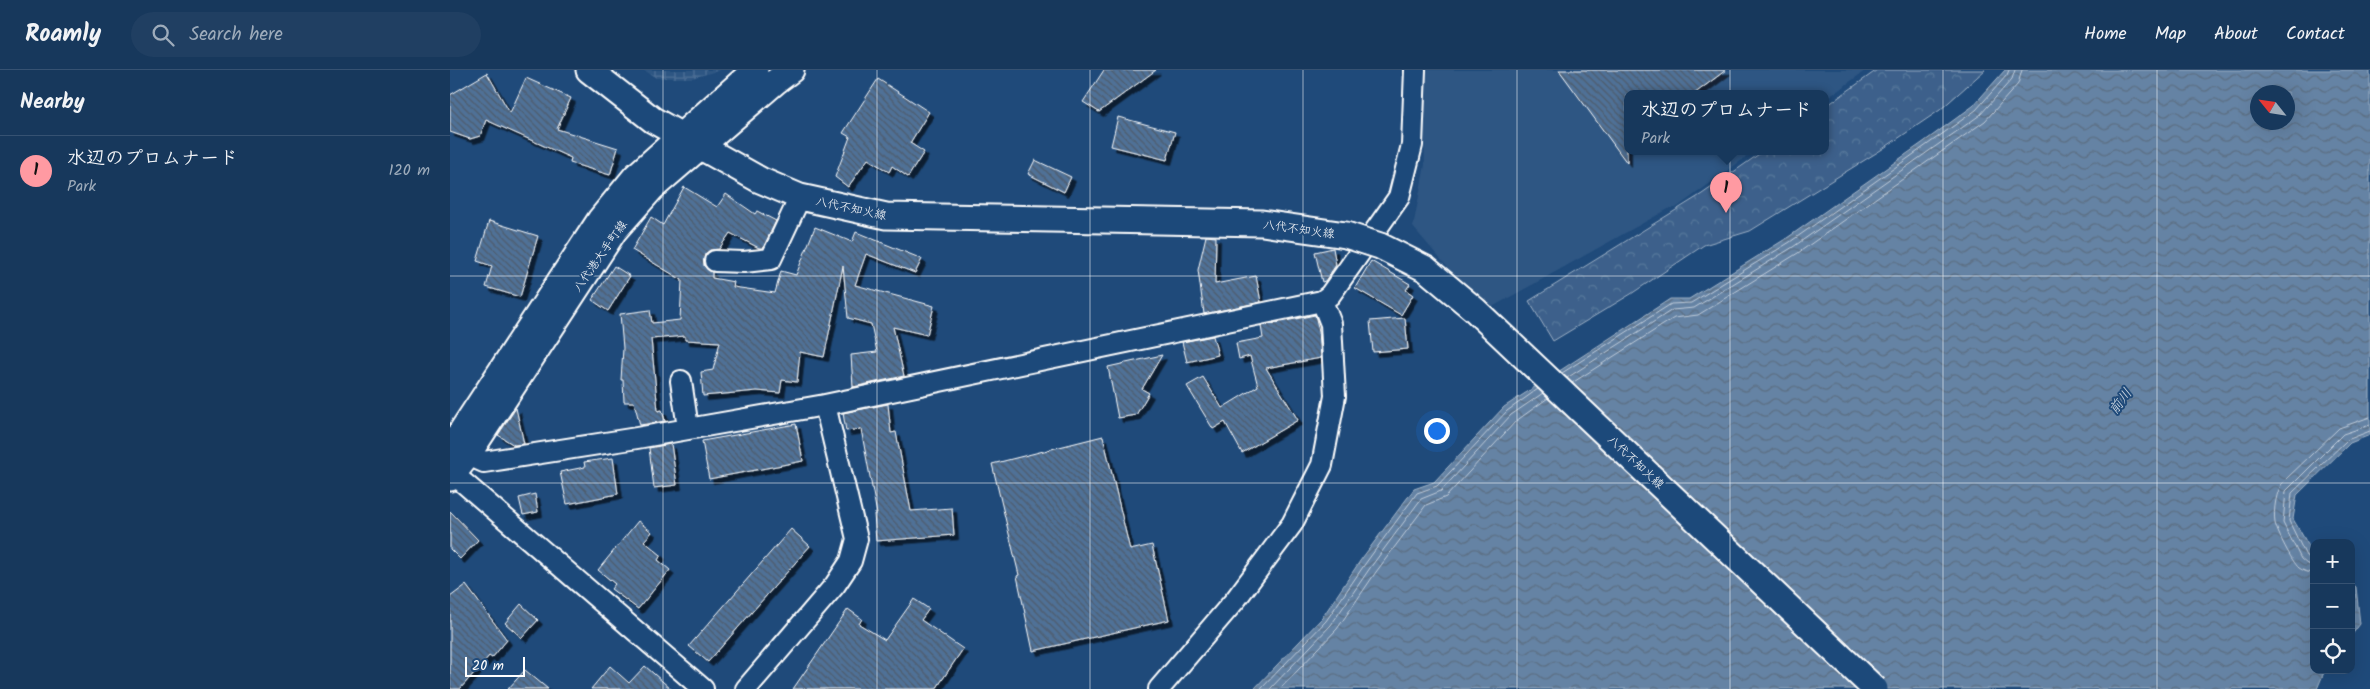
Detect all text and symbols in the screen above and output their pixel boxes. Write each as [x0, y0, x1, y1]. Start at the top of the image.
search box [131, 12, 481, 57]
text: Roamly [25, 15, 101, 54]
text: Search here [189, 20, 283, 50]
text: Home [2084, 20, 2127, 49]
text: Map [2155, 20, 2186, 49]
text: About [2214, 20, 2258, 49]
text: Contact [2286, 20, 2345, 49]
icon: search [149, 21, 177, 49]
north arrow [2250, 85, 2295, 130]
text: Nearby [20, 86, 85, 119]
popup [1624, 90, 1829, 155]
text: 水辺のプロムナード [1641, 96, 1812, 126]
text: Park [1641, 126, 1670, 151]
text: 水辺のプロムナード [67, 144, 238, 174]
text: 1 [34, 158, 38, 183]
text: 120 m [389, 158, 430, 183]
pin: 1 [1710, 172, 1742, 213]
text: Park [67, 174, 96, 199]
street label: 八代不知火線 [814, 192, 888, 225]
street label: 八代不知火線 [1262, 215, 1336, 244]
street label: 八代港大手町線 [569, 216, 632, 296]
water label: 前川 [2104, 384, 2138, 419]
your location [1424, 418, 1450, 444]
street label: 八代不知火線 [1603, 431, 1668, 494]
map controls [2310, 539, 2355, 674]
button: + [2310, 539, 2355, 584]
button: − [2310, 584, 2355, 629]
button: locate [2310, 629, 2355, 674]
scale bar [465, 654, 525, 677]
text: 20 m [472, 655, 504, 677]

